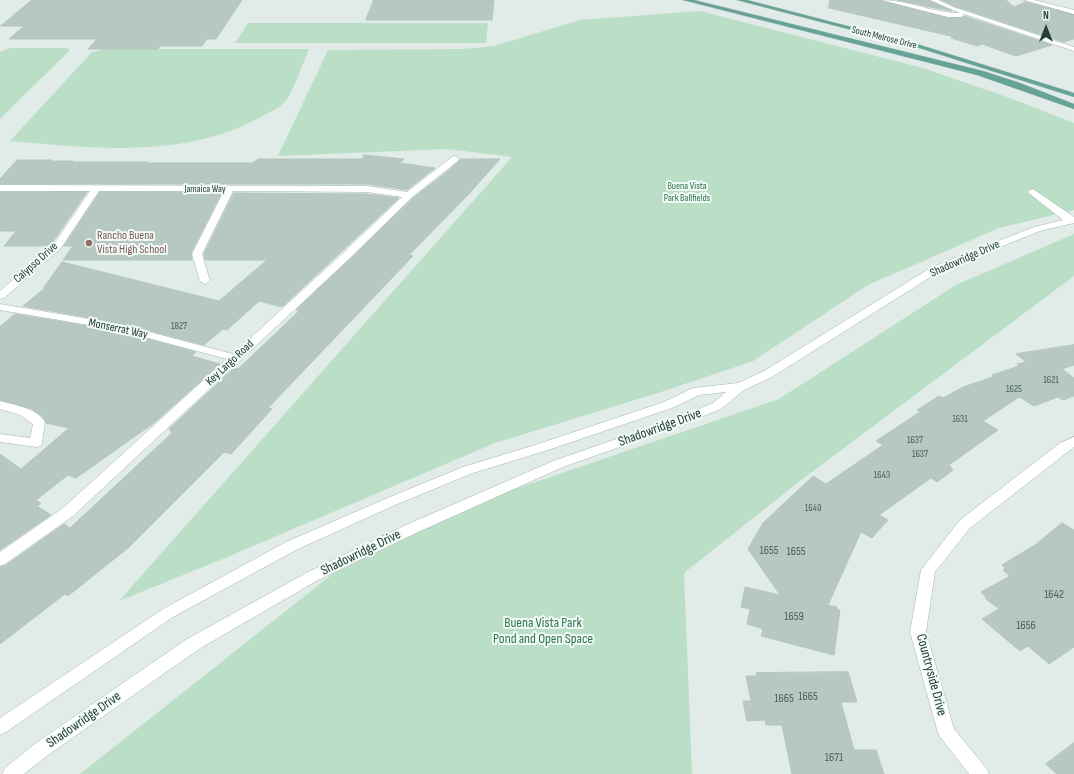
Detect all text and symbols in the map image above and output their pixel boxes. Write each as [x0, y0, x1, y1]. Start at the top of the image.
north arrow [1026, 8, 1066, 48]
text: N [1043, 9, 1049, 22]
street label: South Melrose Drive [850, 24, 918, 52]
park label: Buena Vista Park Ballfields [664, 180, 710, 204]
street label: Jamaica Way [184, 183, 226, 195]
place label: Rancho Buena Vista High School [97, 229, 166, 257]
street label: Shadowridge Drive [928, 237, 1002, 281]
marker: Rancho Buena Vista High School [84, 238, 94, 248]
street label: Calypso Drive [11, 240, 61, 286]
street label: Monserrat Way [87, 316, 149, 342]
house number: 1827 [171, 320, 187, 332]
street label: Key Largo Road [203, 337, 257, 389]
house number: 1621 [1043, 374, 1059, 386]
house number: 1625 [1006, 383, 1022, 395]
street label: Shadowridge Drive [616, 405, 704, 451]
house number: 1631 [952, 413, 968, 425]
house number: 1637 [907, 434, 923, 446]
house number: 1637 [912, 448, 928, 460]
house number: 1643 [874, 469, 890, 481]
house number: 1649 [805, 502, 821, 514]
street label: Shadowridge Drive [318, 526, 404, 580]
house number: 1655 [759, 544, 779, 558]
house number: 1655 [786, 545, 806, 559]
house number: 1642 [1044, 588, 1064, 602]
house number: 1659 [784, 610, 804, 624]
park label: Buena Vista Park Pond and Open Space [493, 615, 593, 648]
house number: 1656 [1016, 619, 1036, 633]
street label: Countryside Drive [912, 632, 950, 718]
street label: Shadowridge Drive [44, 688, 124, 752]
house number: 1665 [798, 690, 818, 704]
house number: 1665 [774, 692, 794, 706]
house number: 1671 [825, 751, 843, 765]

